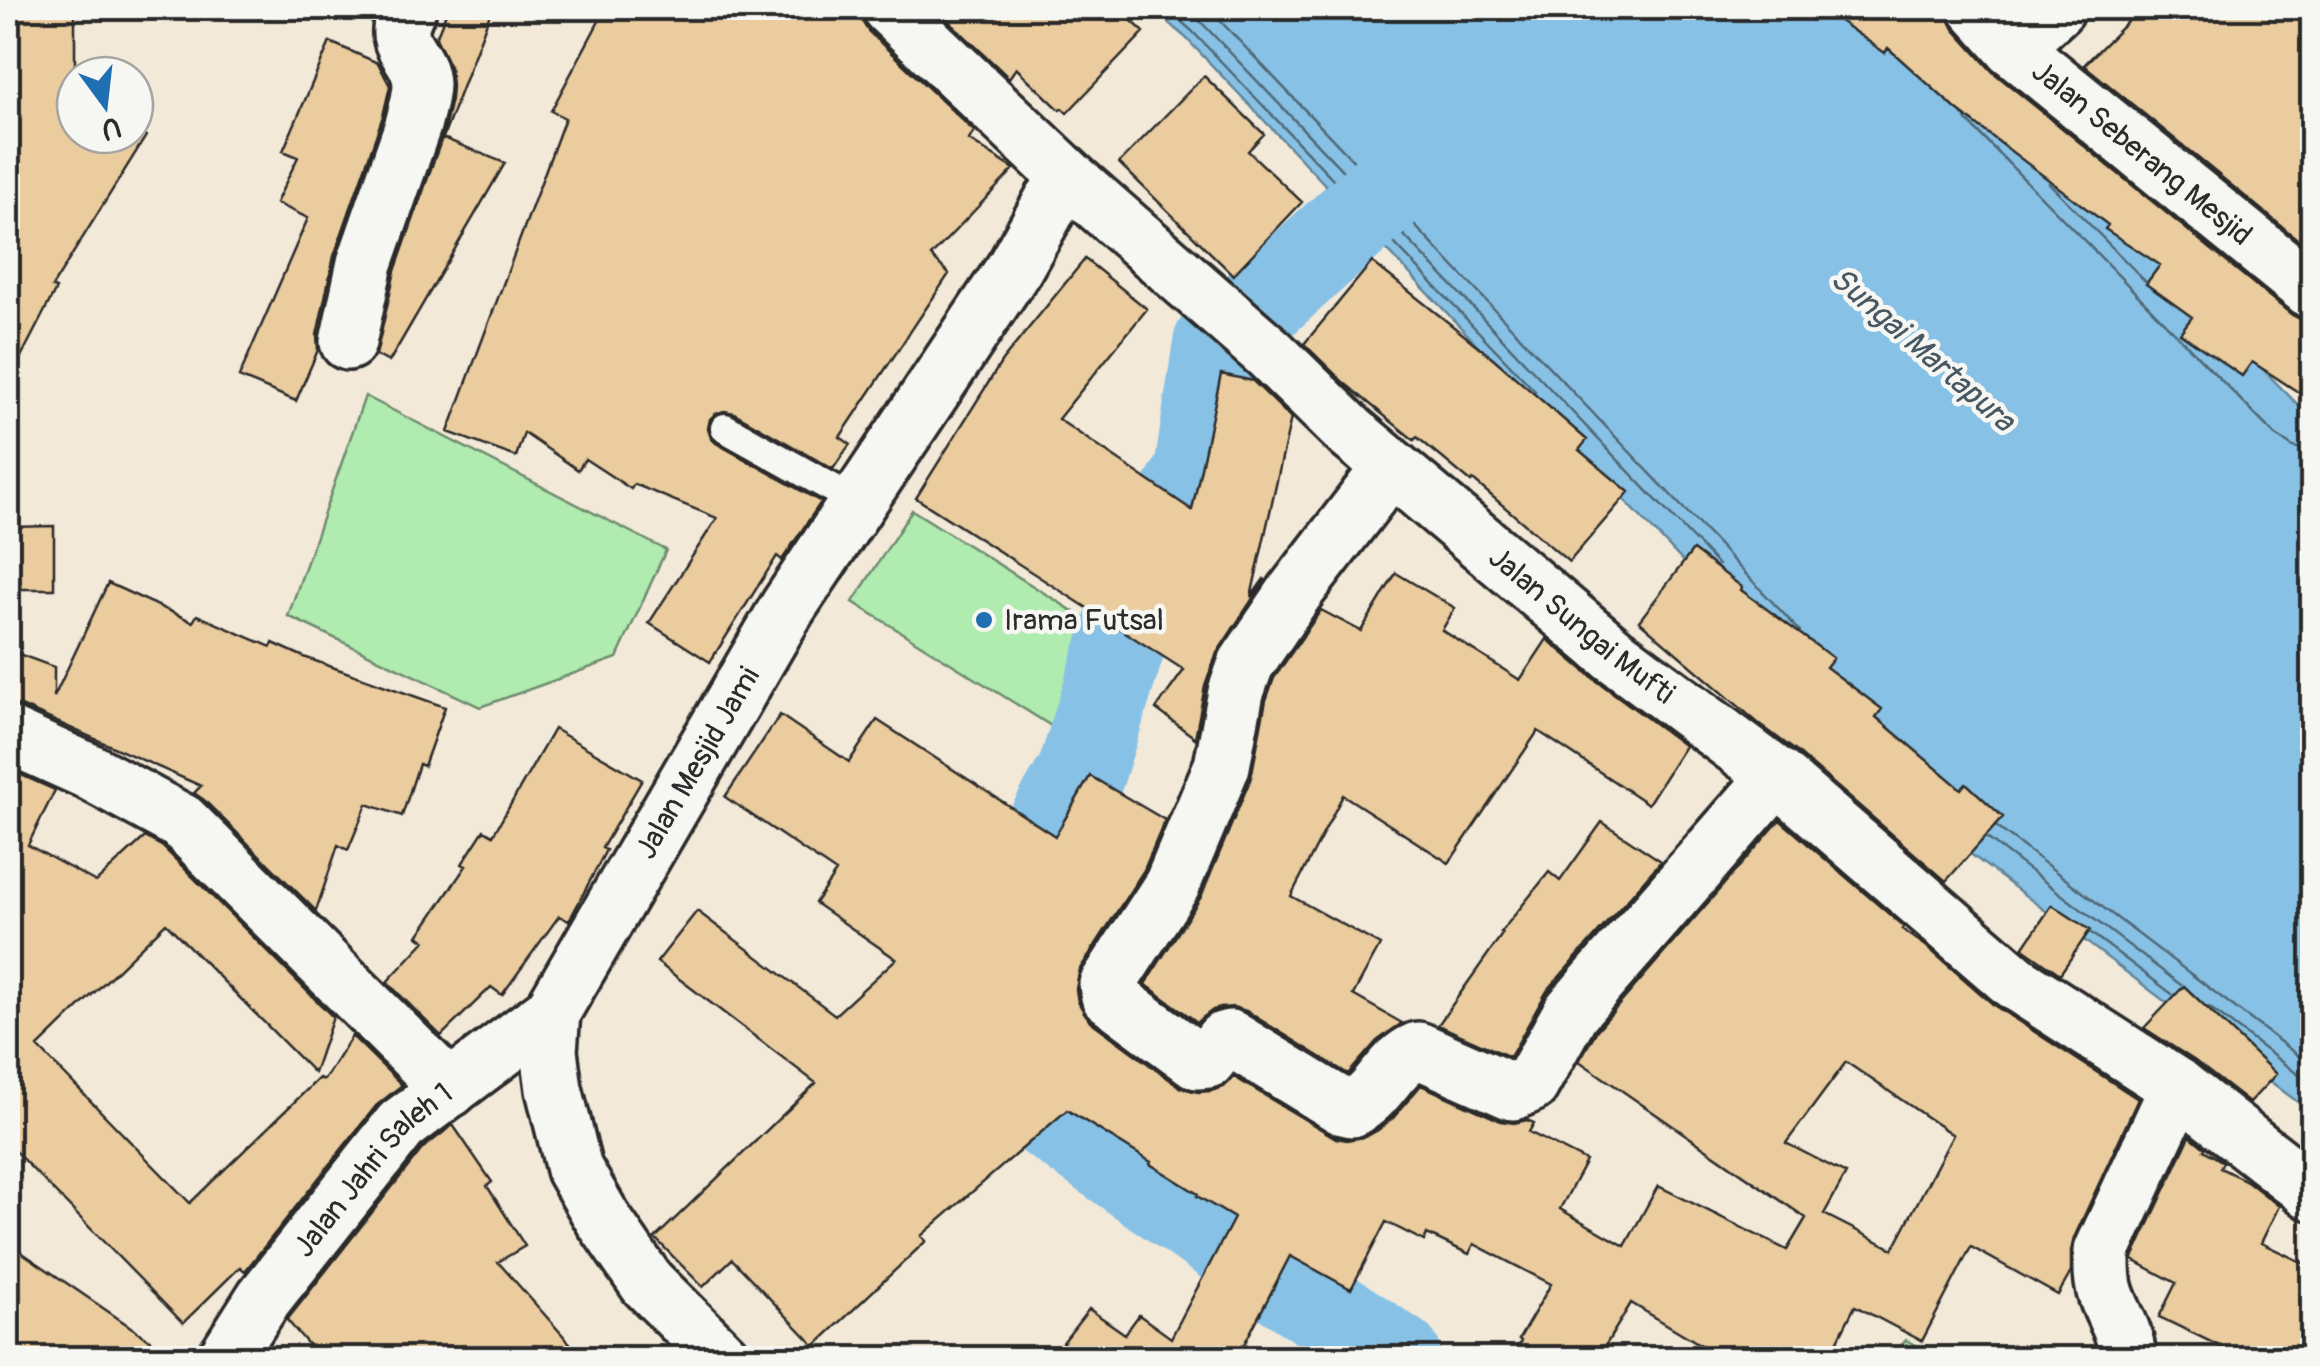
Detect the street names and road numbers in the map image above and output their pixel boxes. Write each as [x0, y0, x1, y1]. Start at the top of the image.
street label: Jalan Seberang Mesjid [2024, 53, 2259, 254]
street label: Jalan Sungai Mufti [1481, 539, 1682, 712]
street label: Jalan Mesjid Jami [627, 660, 768, 865]
street label: Jalan Jahri Saleh 1 [286, 1075, 460, 1265]

